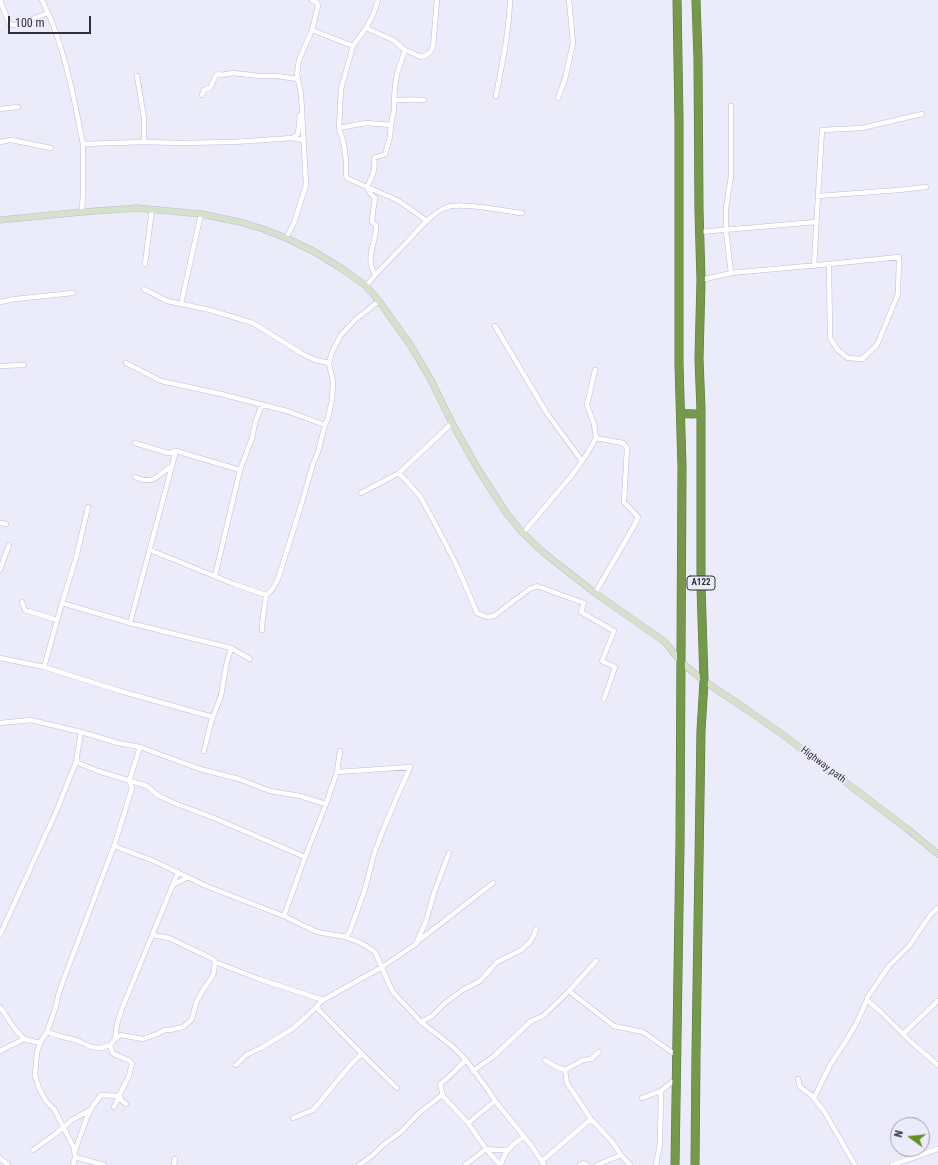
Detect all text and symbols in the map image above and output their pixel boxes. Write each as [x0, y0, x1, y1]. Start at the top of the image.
scale bar [10, 8, 93, 34]
text: 100 m [15, 16, 45, 30]
road number: A122 [687, 576, 715, 590]
street label: Highway path [798, 744, 848, 786]
north arrow [890, 1117, 930, 1157]
text: N [892, 1129, 906, 1139]

